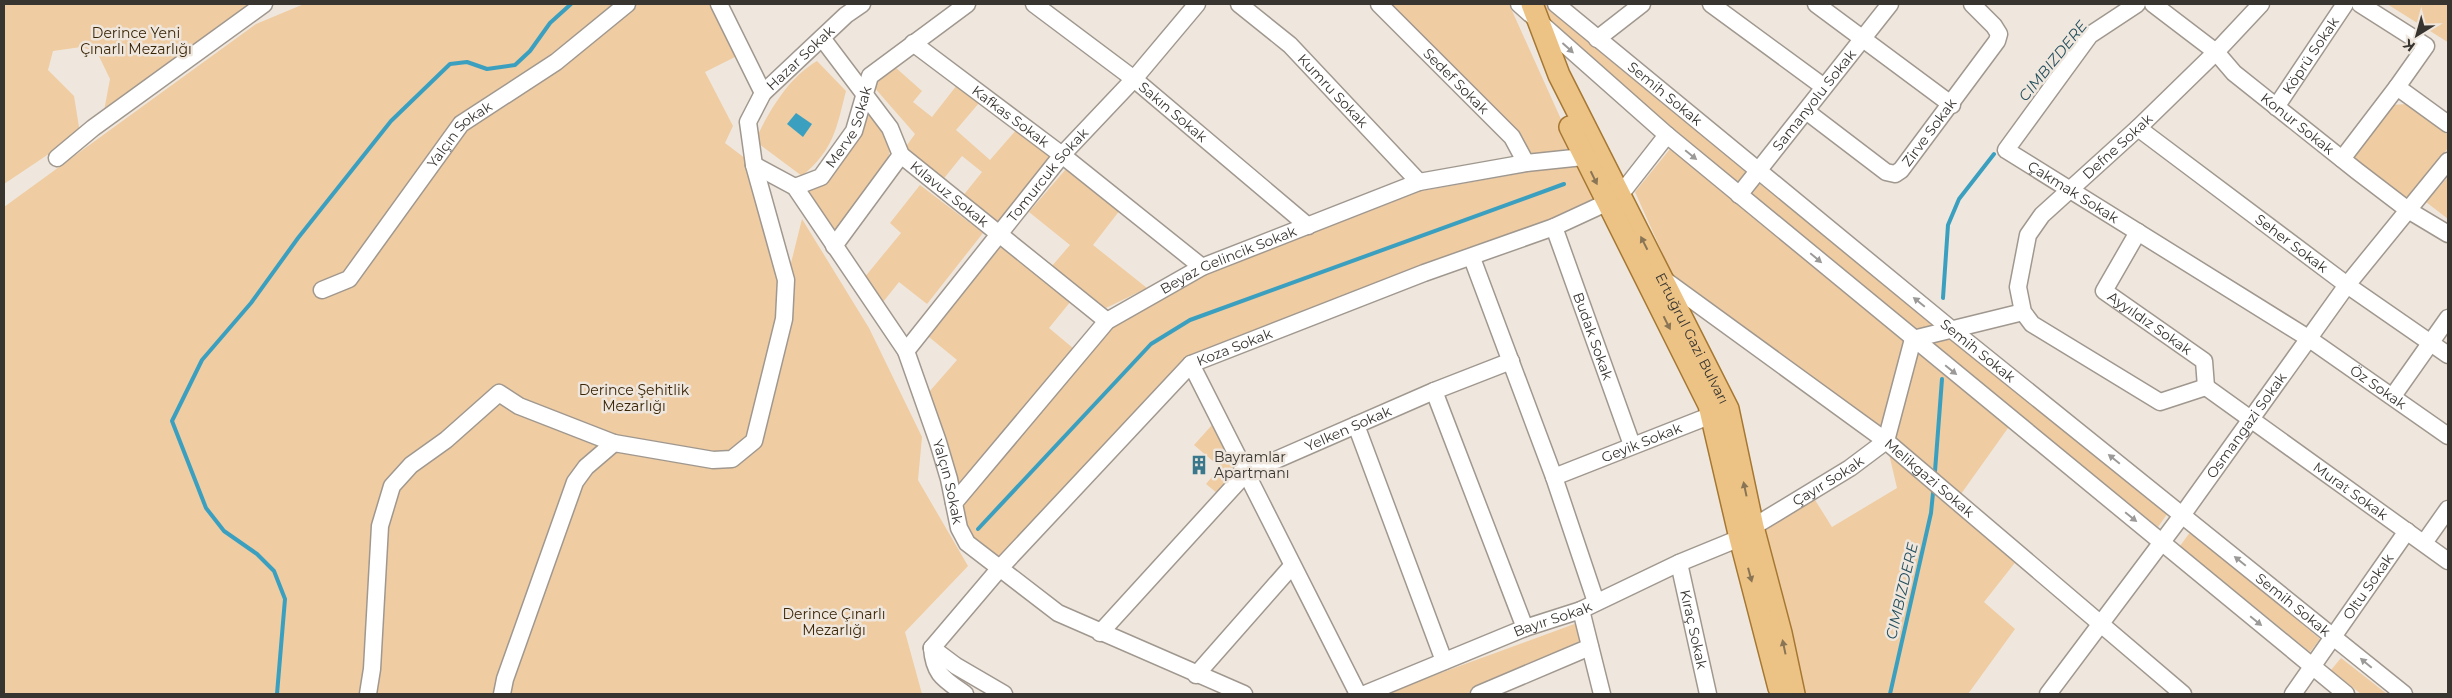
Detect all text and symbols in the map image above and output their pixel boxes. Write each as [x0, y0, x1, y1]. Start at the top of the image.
north arrow [2392, 10, 2442, 60]
street label: Köprü Sokak [2278, 13, 2343, 97]
water label: CIMBIZDERE [2014, 16, 2092, 105]
street label: Hazar Sokak [763, 21, 838, 94]
park label: Derince Yeni Çınarlı Mezarlığı [80, 24, 192, 58]
text: K [2399, 35, 2419, 56]
one-way arrow [1562, 42, 1574, 54]
street label: Sedef Sokak [1419, 44, 1493, 118]
street label: Samanyolu Sokak [1768, 45, 1860, 155]
street label: Kumru Sokak [1294, 50, 1372, 132]
street label: Semih Sokak [1624, 58, 1706, 130]
street label: Sakın Sokak [1135, 78, 1211, 146]
street label: Kafkas Sokak [968, 81, 1053, 152]
street label: Merve Sokak [821, 83, 876, 171]
street label: Konur Sokak [2257, 89, 2338, 159]
street label: Zirve Sokak [1898, 94, 1961, 170]
street label: Yalçın Sokak [423, 97, 496, 171]
street label: Defne Sokak [2079, 109, 2157, 183]
street label: Tomurcuk Sokak [1003, 124, 1092, 226]
one-way arrow [1684, 149, 1697, 160]
street label: Kılavuz Sokak [906, 157, 993, 231]
street label: Çakmak Sokak [2024, 157, 2123, 227]
one-way arrow [1589, 170, 1598, 185]
street label: Seher Sokak [2251, 210, 2332, 277]
street label: Beyaz Gelincik Sokak [1157, 222, 1300, 298]
one-way arrow [1640, 236, 1648, 250]
one-way arrow [1809, 253, 1822, 264]
street label: Ertuğrul Gazi Bulvarı [1651, 270, 1733, 407]
street label: Ayyıldız Sokak [2104, 287, 2196, 359]
street label: Budak Sokak [1569, 290, 1617, 383]
one-way arrow [1912, 297, 1925, 308]
one-way arrow [1663, 315, 1671, 330]
street label: Semih Sokak [1937, 315, 2019, 387]
street label: Koza Sokak [1194, 324, 1275, 370]
street label: Öz Sokak [2346, 361, 2410, 413]
one-way arrow [1944, 364, 1957, 375]
street label: Osmangazi Sokak [2202, 368, 2291, 482]
park label: Derince Şehitlik Mezarlığı [579, 381, 690, 415]
street label: Yelken Sokak [1302, 402, 1395, 455]
street label: Geyik Sokak [1599, 419, 1685, 467]
street label: Melikgazi Sokak [1881, 435, 1978, 522]
street label: Yalçın Sokak [929, 437, 967, 526]
place label: Bayramlar Apartmanı [1214, 448, 1290, 482]
street label: Çayır Sokak [1789, 452, 1868, 510]
one-way arrow [2108, 453, 2121, 464]
building icon: Bayramlar Apartmanı [1188, 454, 1210, 476]
street label: Murat Sokak [2310, 458, 2392, 524]
one-way arrow [1741, 481, 1749, 496]
one-way arrow [2124, 512, 2137, 523]
water label: CIMBIZDERE [1881, 540, 1922, 641]
street label: Oltu Sokak [2339, 550, 2398, 623]
one-way arrow [2234, 555, 2247, 566]
one-way arrow [1746, 568, 1754, 583]
street label: Semih Sokak [2252, 569, 2335, 641]
street label: Kıraç Sokak [1676, 588, 1711, 671]
street label: Bayır Sokak [1511, 597, 1595, 641]
park label: Derince Çınarlı Mezarlığı [782, 605, 886, 639]
one-way arrow [2249, 615, 2262, 626]
one-way arrow [1780, 639, 1788, 654]
one-way arrow [2360, 658, 2373, 669]

